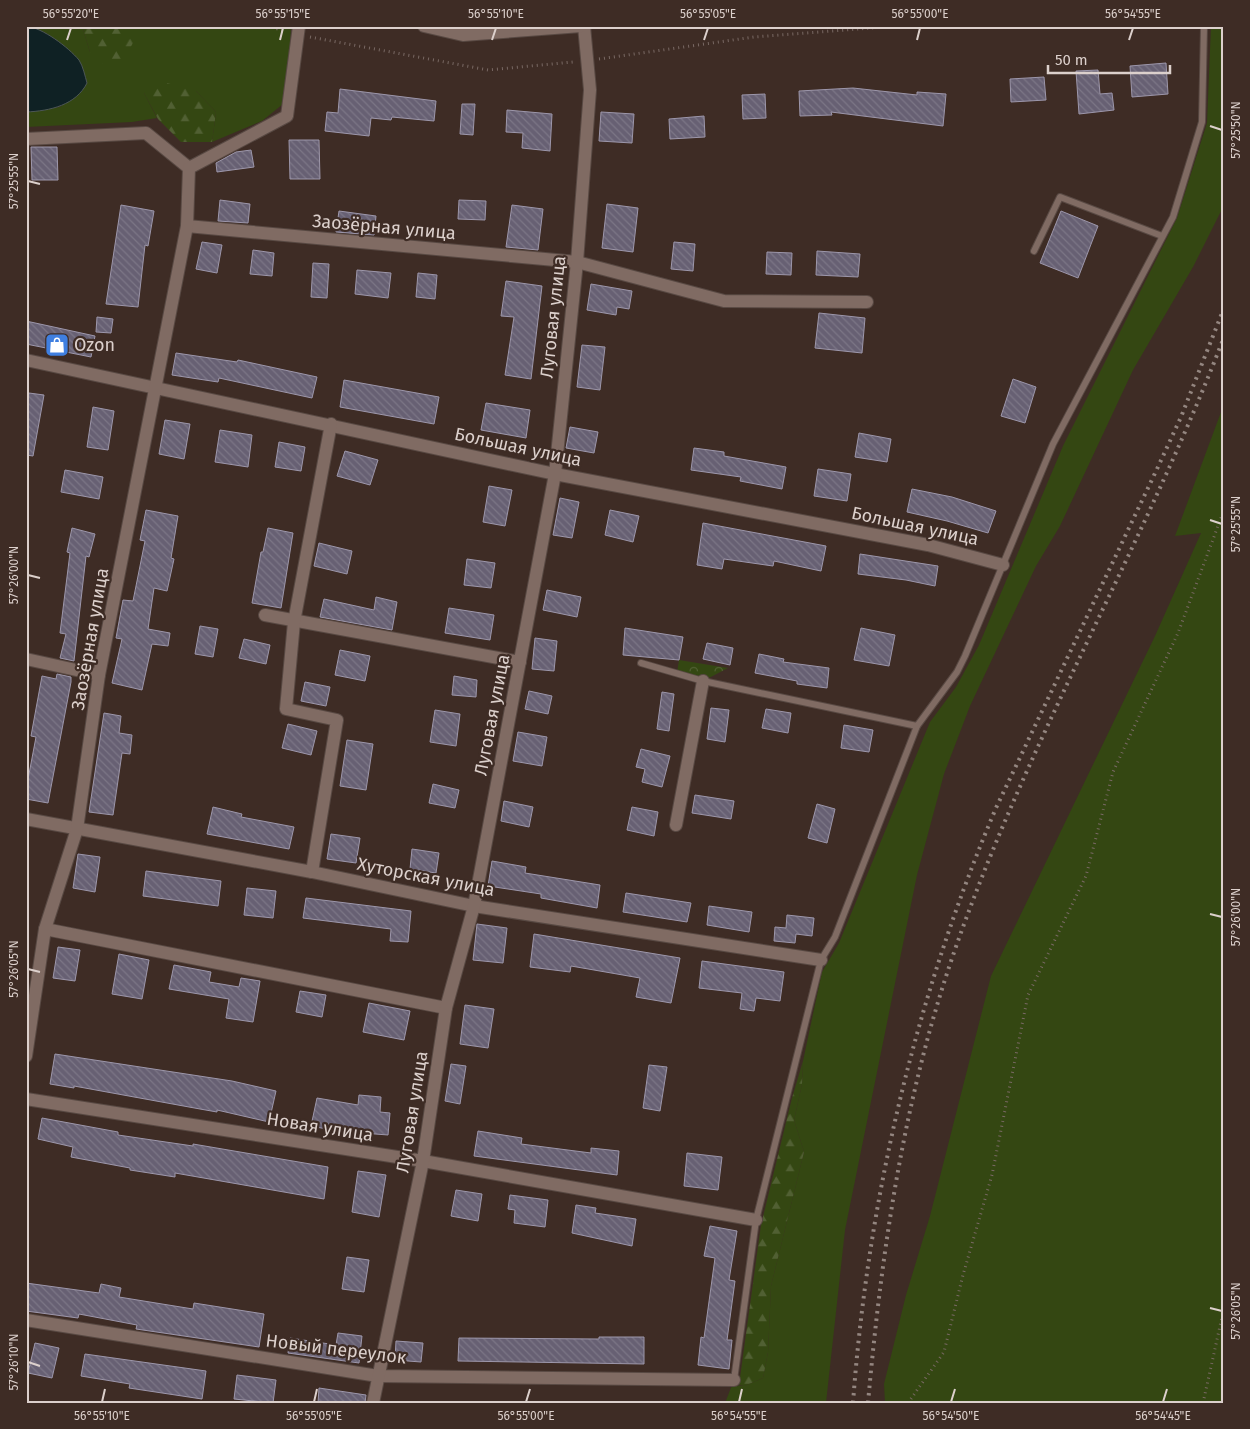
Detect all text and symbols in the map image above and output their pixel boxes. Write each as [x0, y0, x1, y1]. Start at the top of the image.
text: 56°55'20"E [43, 7, 99, 21]
text: 56°55'15"E [256, 7, 310, 21]
text: 56°55'10"E [468, 7, 524, 21]
text: 56°55'05"E [680, 7, 736, 21]
text: 56°55'00"E [891, 7, 949, 21]
text: 56°54'55"E [1105, 7, 1161, 21]
scale bar [1048, 42, 1170, 74]
text: 50 m [1055, 51, 1088, 69]
text: 57°25'50"N [1229, 101, 1243, 159]
text: 57°25'55"N [7, 153, 21, 209]
street label: Заозёрная улица [311, 210, 457, 244]
street label: Луговая улица [536, 255, 570, 379]
shop icon: Ozon [44, 332, 70, 358]
place label: Ozon [74, 334, 115, 356]
street label: Большая улица [452, 423, 584, 471]
text: 57°25'55"N [1229, 496, 1243, 552]
street label: Большая улица [849, 502, 981, 550]
text: 57°26'00"N [7, 546, 21, 604]
street label: Заозёрная улица [67, 566, 113, 712]
street label: Луговая улица [469, 652, 515, 778]
street label: Хуторская улица [355, 853, 497, 901]
text: 57°26'00"N [1229, 888, 1243, 946]
text: 57°26'05"N [7, 940, 21, 998]
street label: Луговая улица [392, 1049, 432, 1175]
street label: Новая улица [265, 1108, 375, 1146]
text: 57°26'05"N [1229, 1282, 1243, 1340]
street label: Новый переулок [264, 1329, 408, 1369]
text: 57°26'10"N [7, 1334, 21, 1390]
text: 56°55'10"E [74, 1409, 130, 1423]
text: 56°55'05"E [286, 1409, 342, 1423]
text: 56°55'00"E [497, 1409, 555, 1423]
text: 56°54'55"E [711, 1409, 767, 1423]
text: 56°54'50"E [923, 1409, 979, 1423]
text: 56°54'45"E [1135, 1409, 1191, 1423]

